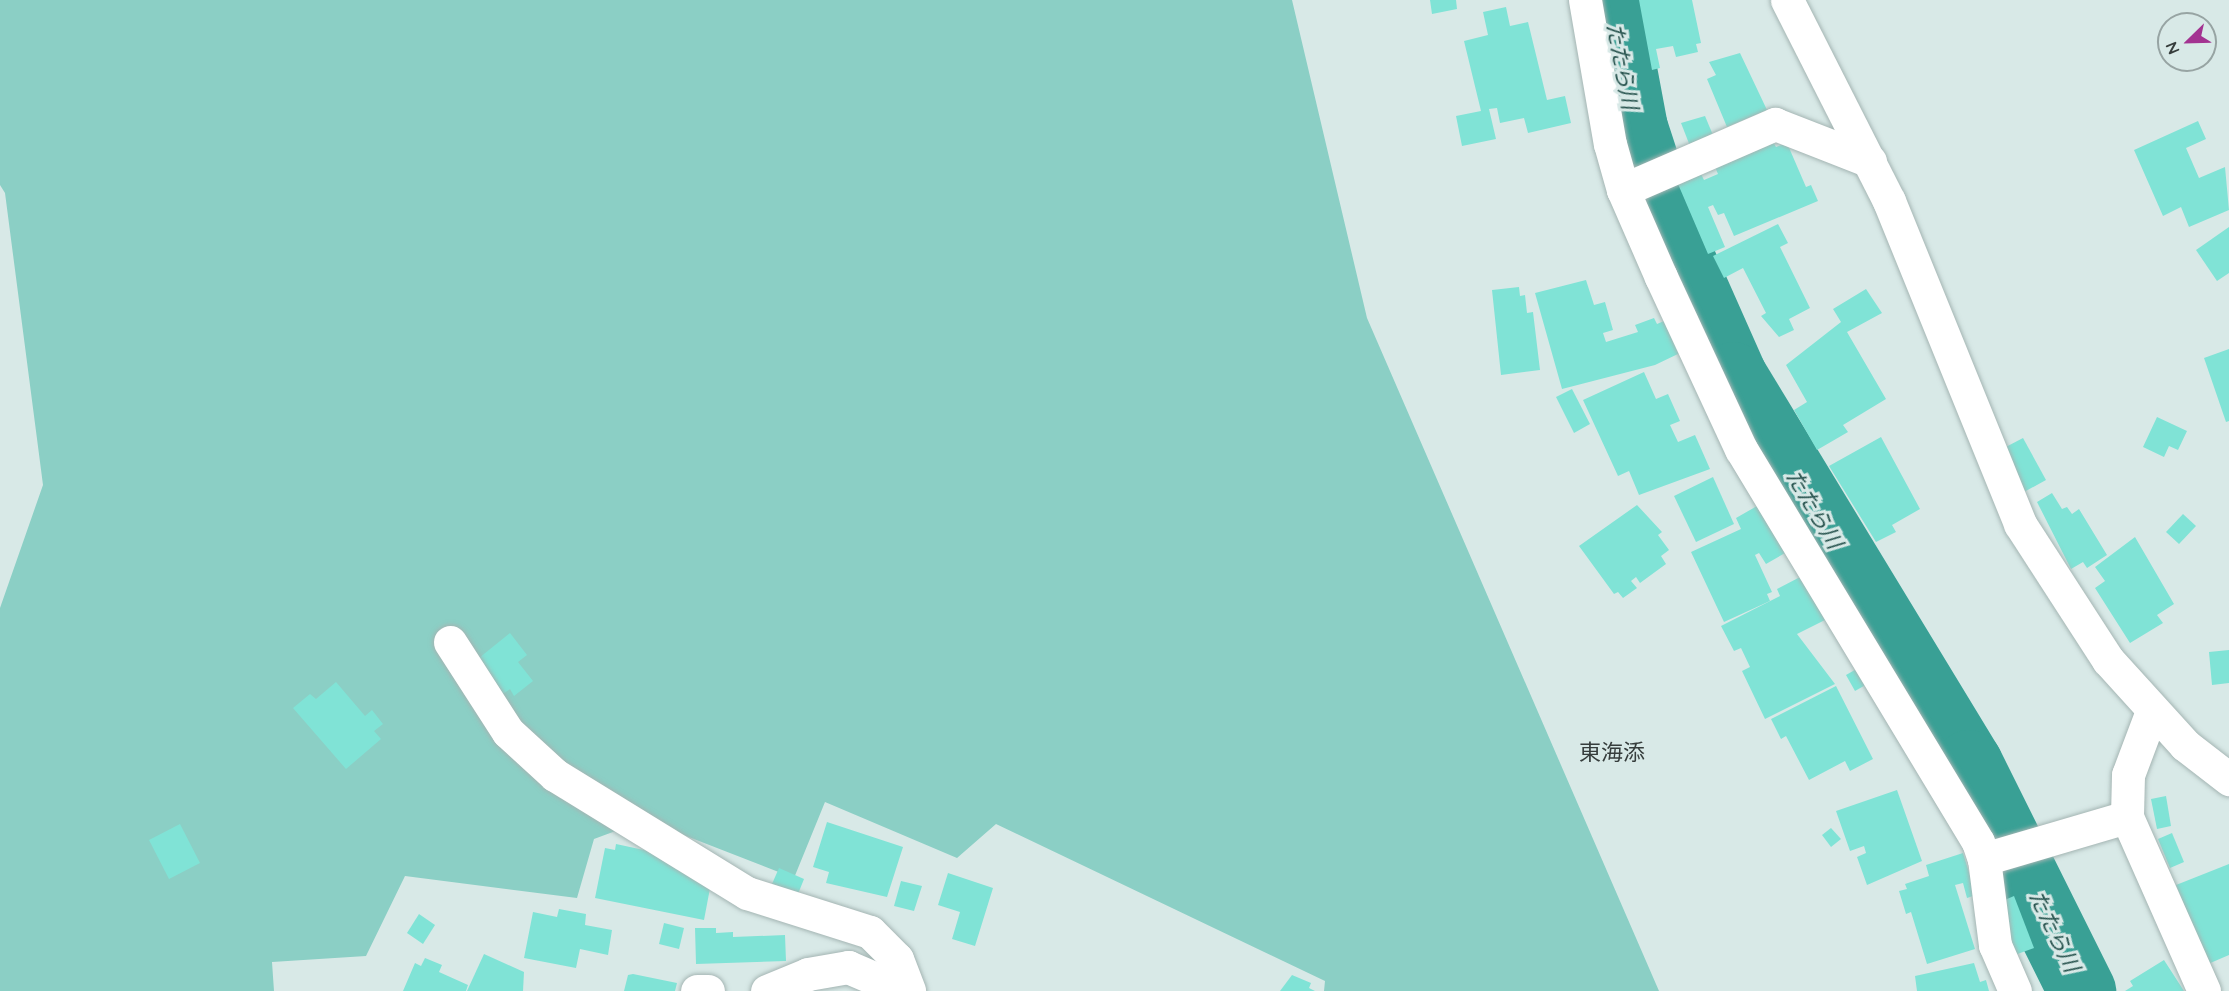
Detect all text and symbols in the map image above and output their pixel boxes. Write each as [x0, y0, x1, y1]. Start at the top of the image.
north arrow [2157, 12, 2217, 72]
water label: たたら川 [1601, 20, 1643, 112]
text: N [2161, 39, 2184, 58]
water label: たたら川 [1780, 464, 1848, 554]
district label: 東海添 [1579, 740, 1645, 766]
water label: たたら川 [2023, 886, 2085, 976]

